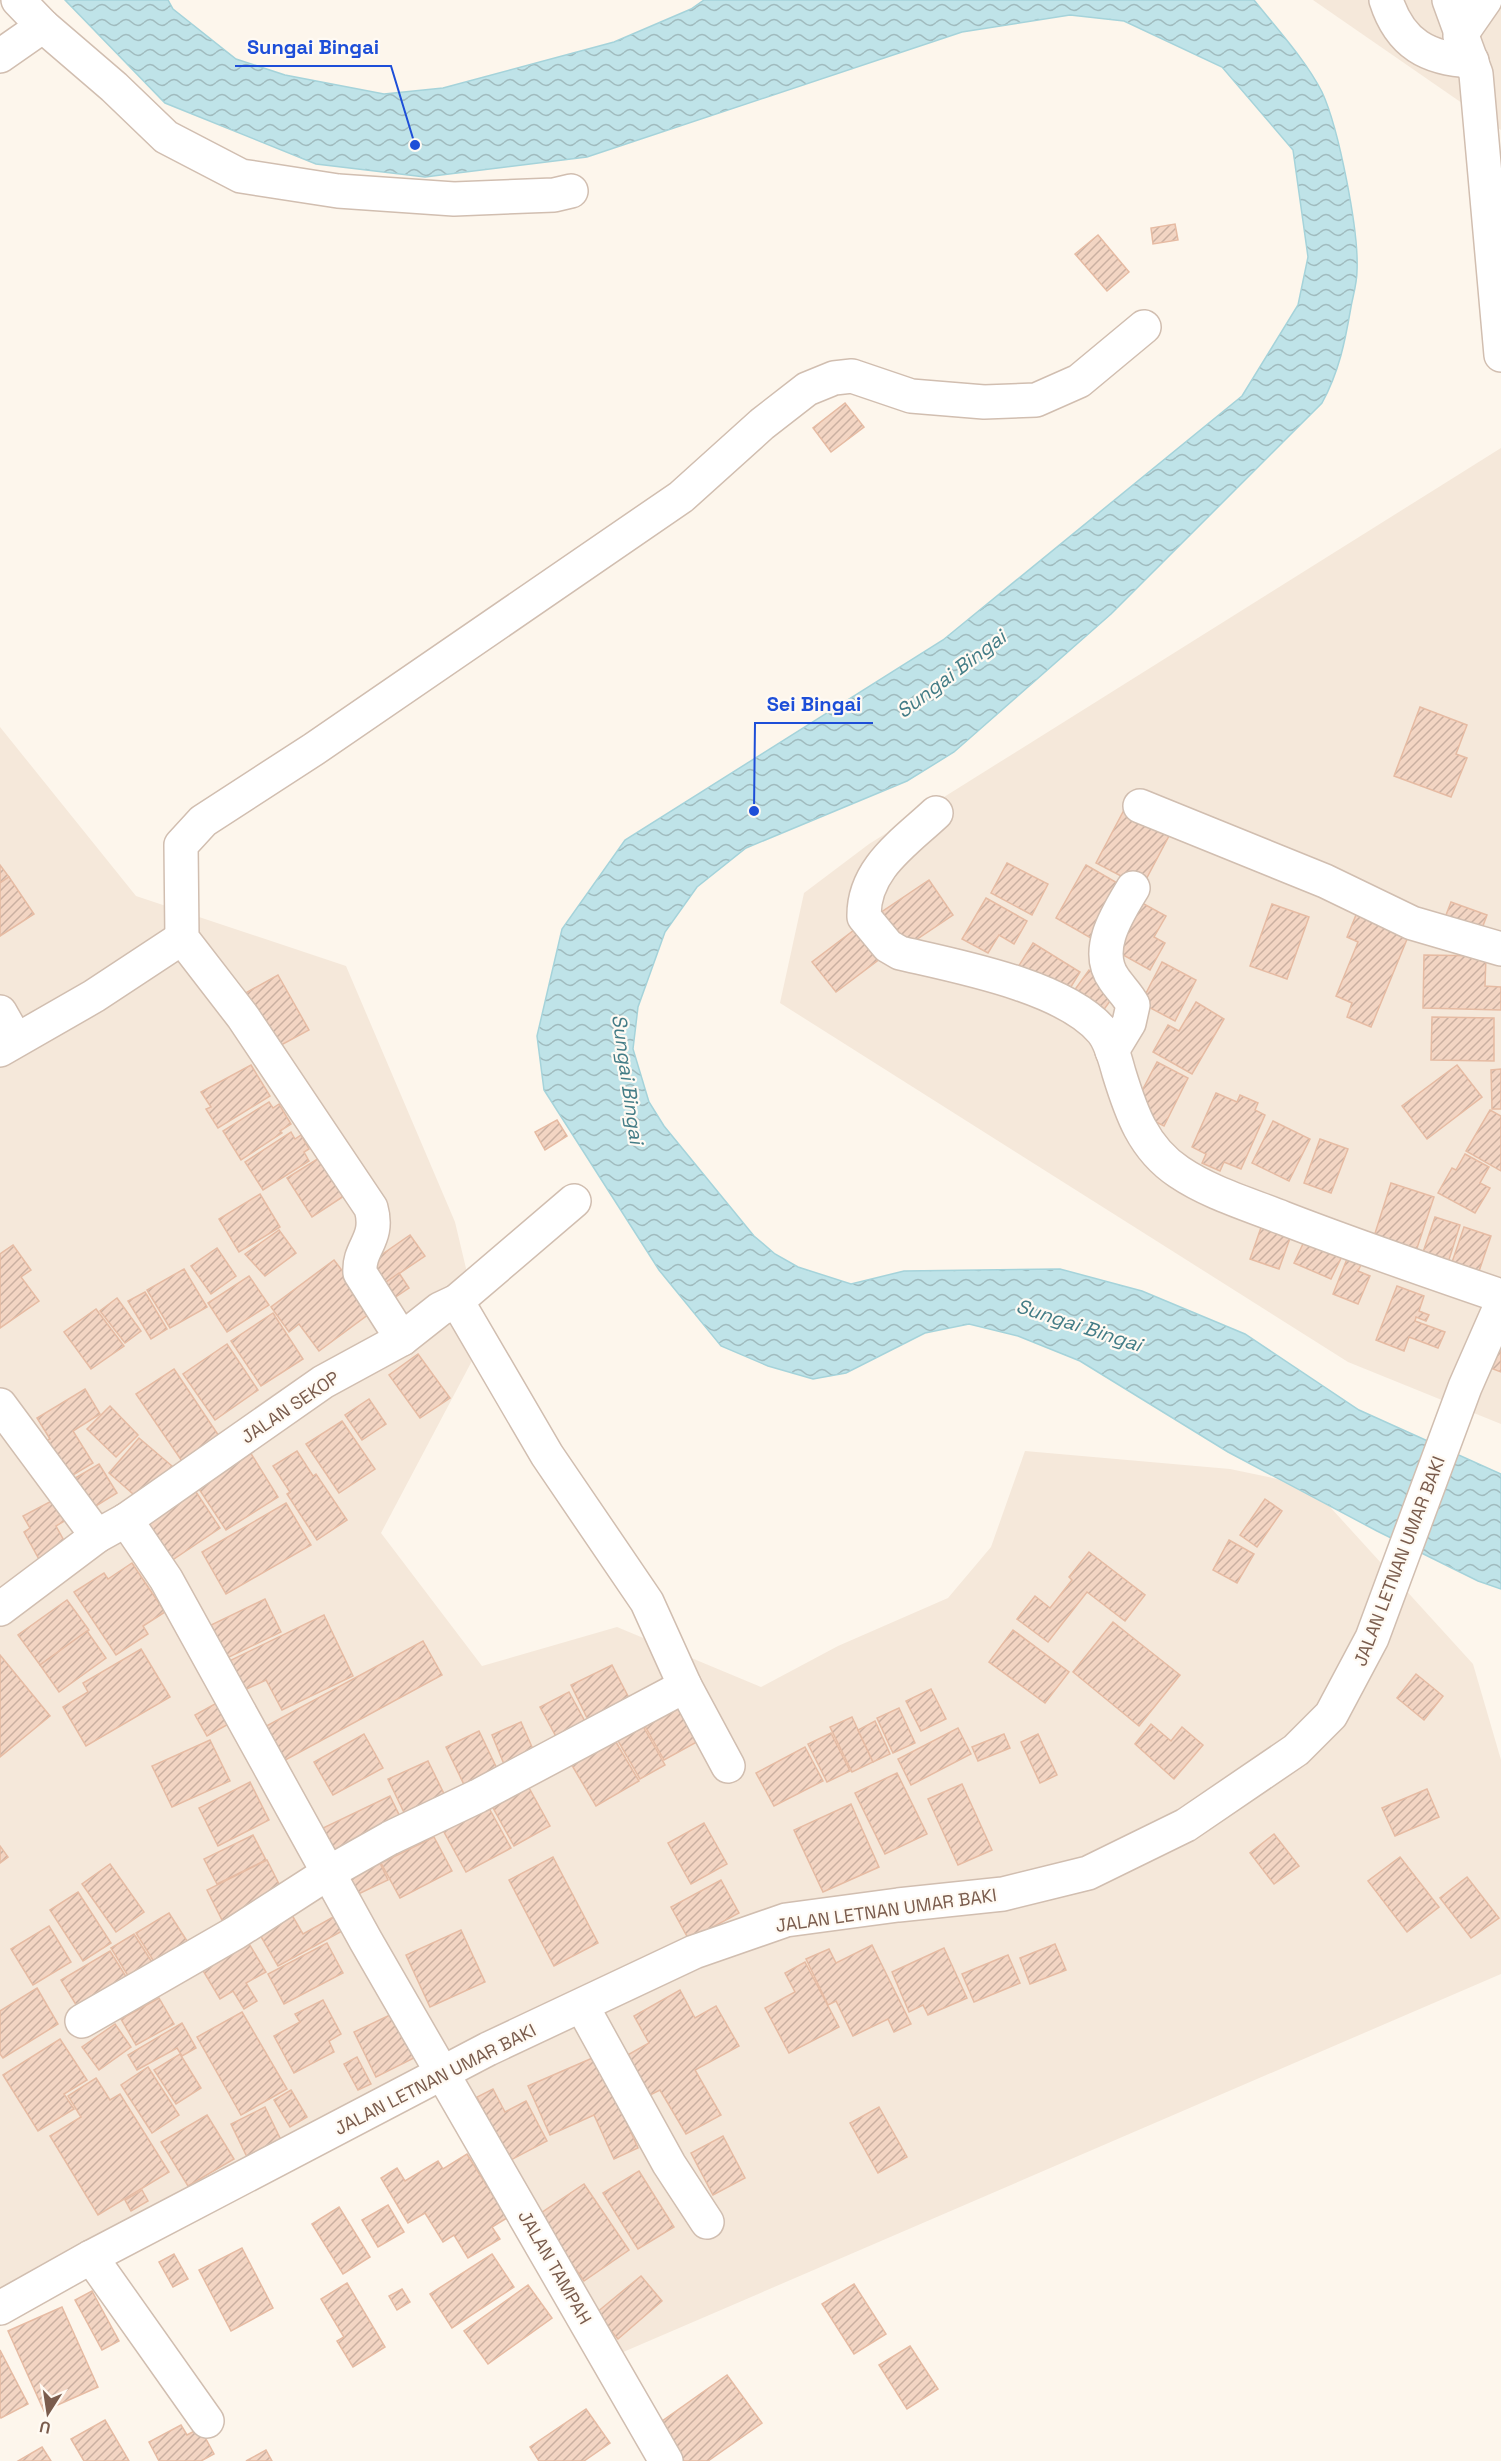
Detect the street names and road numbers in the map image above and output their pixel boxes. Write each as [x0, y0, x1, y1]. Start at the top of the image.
street label: JALAN SEKOP [236, 1366, 344, 1448]
street label: JALAN LETNAN UMAR BAKI [1348, 1453, 1450, 1669]
street label: JALAN LETNAN UMAR BAKI [774, 1883, 998, 1937]
street label: JALAN LETNAN UMAR BAKI [330, 2018, 540, 2140]
street label: JALAN TAMPAH [513, 2206, 597, 2328]

